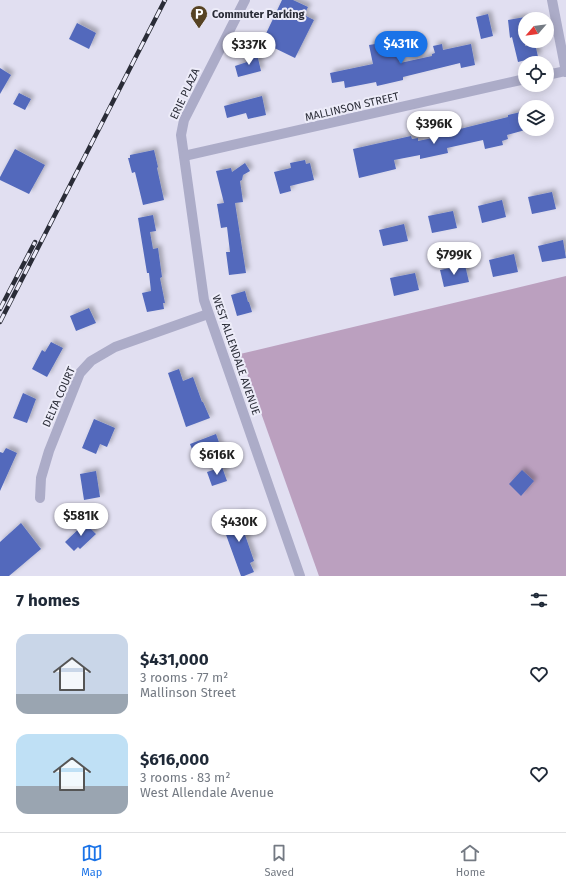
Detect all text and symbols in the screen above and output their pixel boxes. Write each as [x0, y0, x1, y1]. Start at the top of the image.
parking icon: Commuter Parking [189, 4, 209, 29]
place label: Commuter Parking [212, 8, 306, 21]
north arrow [518, 12, 554, 48]
map controls [518, 12, 554, 136]
pin: $431K [373, 31, 429, 65]
pin: $337K [221, 32, 277, 66]
text: $431K [383, 36, 419, 51]
text: $337K [232, 37, 266, 52]
button: locate [518, 56, 554, 92]
street label: ERIE PLAZA [168, 66, 203, 122]
street label: MALLINSON STREET [304, 90, 401, 124]
button: layers [518, 100, 554, 136]
pin: $396K [406, 111, 462, 145]
text: $396K [416, 116, 452, 131]
pin: $799K [426, 242, 482, 276]
text: $799K [436, 247, 472, 262]
street label: WEST ALLENDALE AVENUE [209, 293, 263, 417]
street label: DELTA COURT [40, 364, 78, 429]
pin: $616K [189, 442, 245, 476]
text: $616K [199, 447, 235, 462]
pin: $581K [53, 503, 109, 537]
text: $581K [63, 508, 99, 523]
pin: $430K [211, 509, 267, 543]
text: $430K [221, 514, 257, 529]
icon: filters [528, 589, 550, 611]
text: 7 homes [16, 590, 80, 611]
text: $431,000 [140, 649, 209, 670]
icon: home [48, 650, 96, 698]
icon: heart [528, 663, 550, 685]
text: 3 rooms · 77 m² [140, 670, 228, 685]
text: Mallinson Street [140, 685, 236, 700]
text: $616,000 [140, 749, 209, 770]
icon: home [48, 750, 96, 798]
icon: heart [528, 763, 550, 785]
text: 3 rooms · 83 m² [140, 770, 230, 785]
text: West Allendale Avenue [140, 785, 274, 800]
tab: Map [81, 842, 103, 879]
tab: Saved [264, 842, 294, 879]
tab: Home [456, 842, 485, 879]

